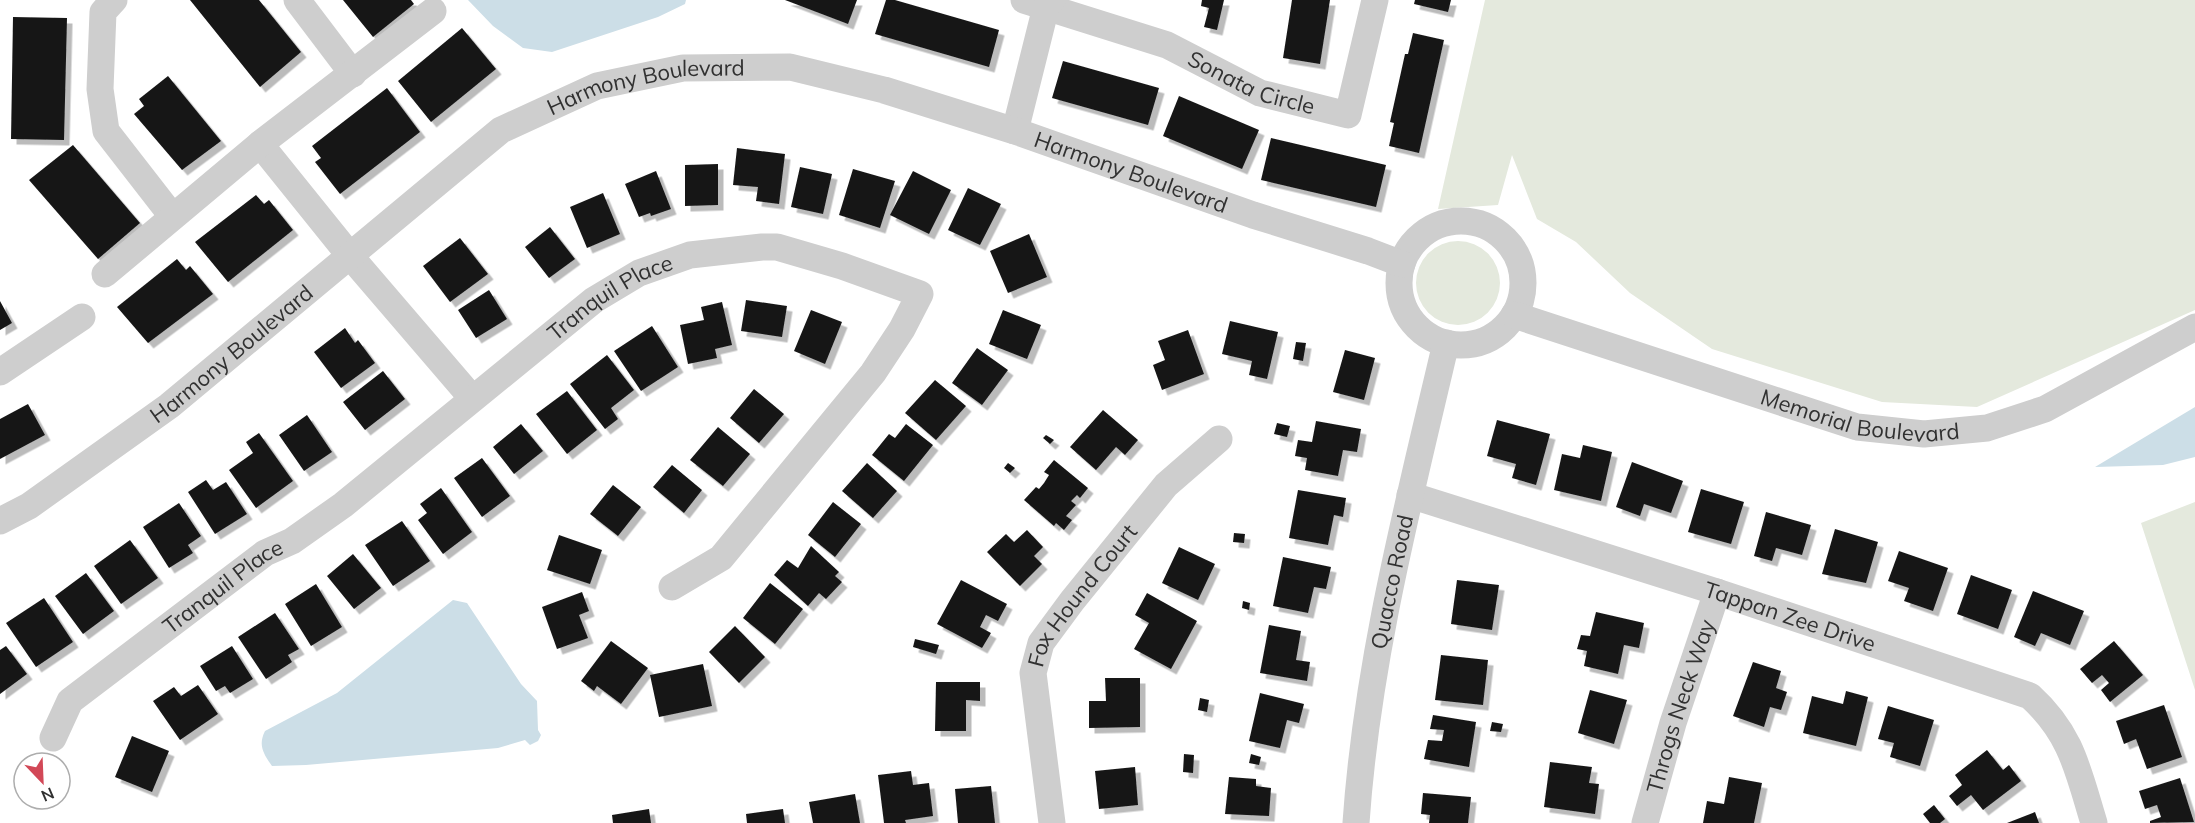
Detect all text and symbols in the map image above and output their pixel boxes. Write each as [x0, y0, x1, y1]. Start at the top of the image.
street label: Sonata Circle [1183, 44, 1318, 120]
street label: Harmony Boulevard [542, 53, 745, 121]
street label: Harmony Boulevard [1031, 125, 1232, 219]
street label: Tranquil Place [542, 248, 676, 346]
street label: Harmony Boulevard [144, 278, 319, 429]
street label: Memorial Boulevard [1757, 383, 1961, 448]
street label: Quacco Road [1364, 512, 1419, 651]
street label: Fox Hound Court [1021, 518, 1143, 670]
street label: Tranquil Place [157, 533, 287, 640]
street label: Tappan Zee Drive [1701, 575, 1879, 658]
street label: Throgs Neck Way [1640, 615, 1721, 796]
north arrow [12, 751, 72, 811]
text: N [38, 783, 57, 806]

